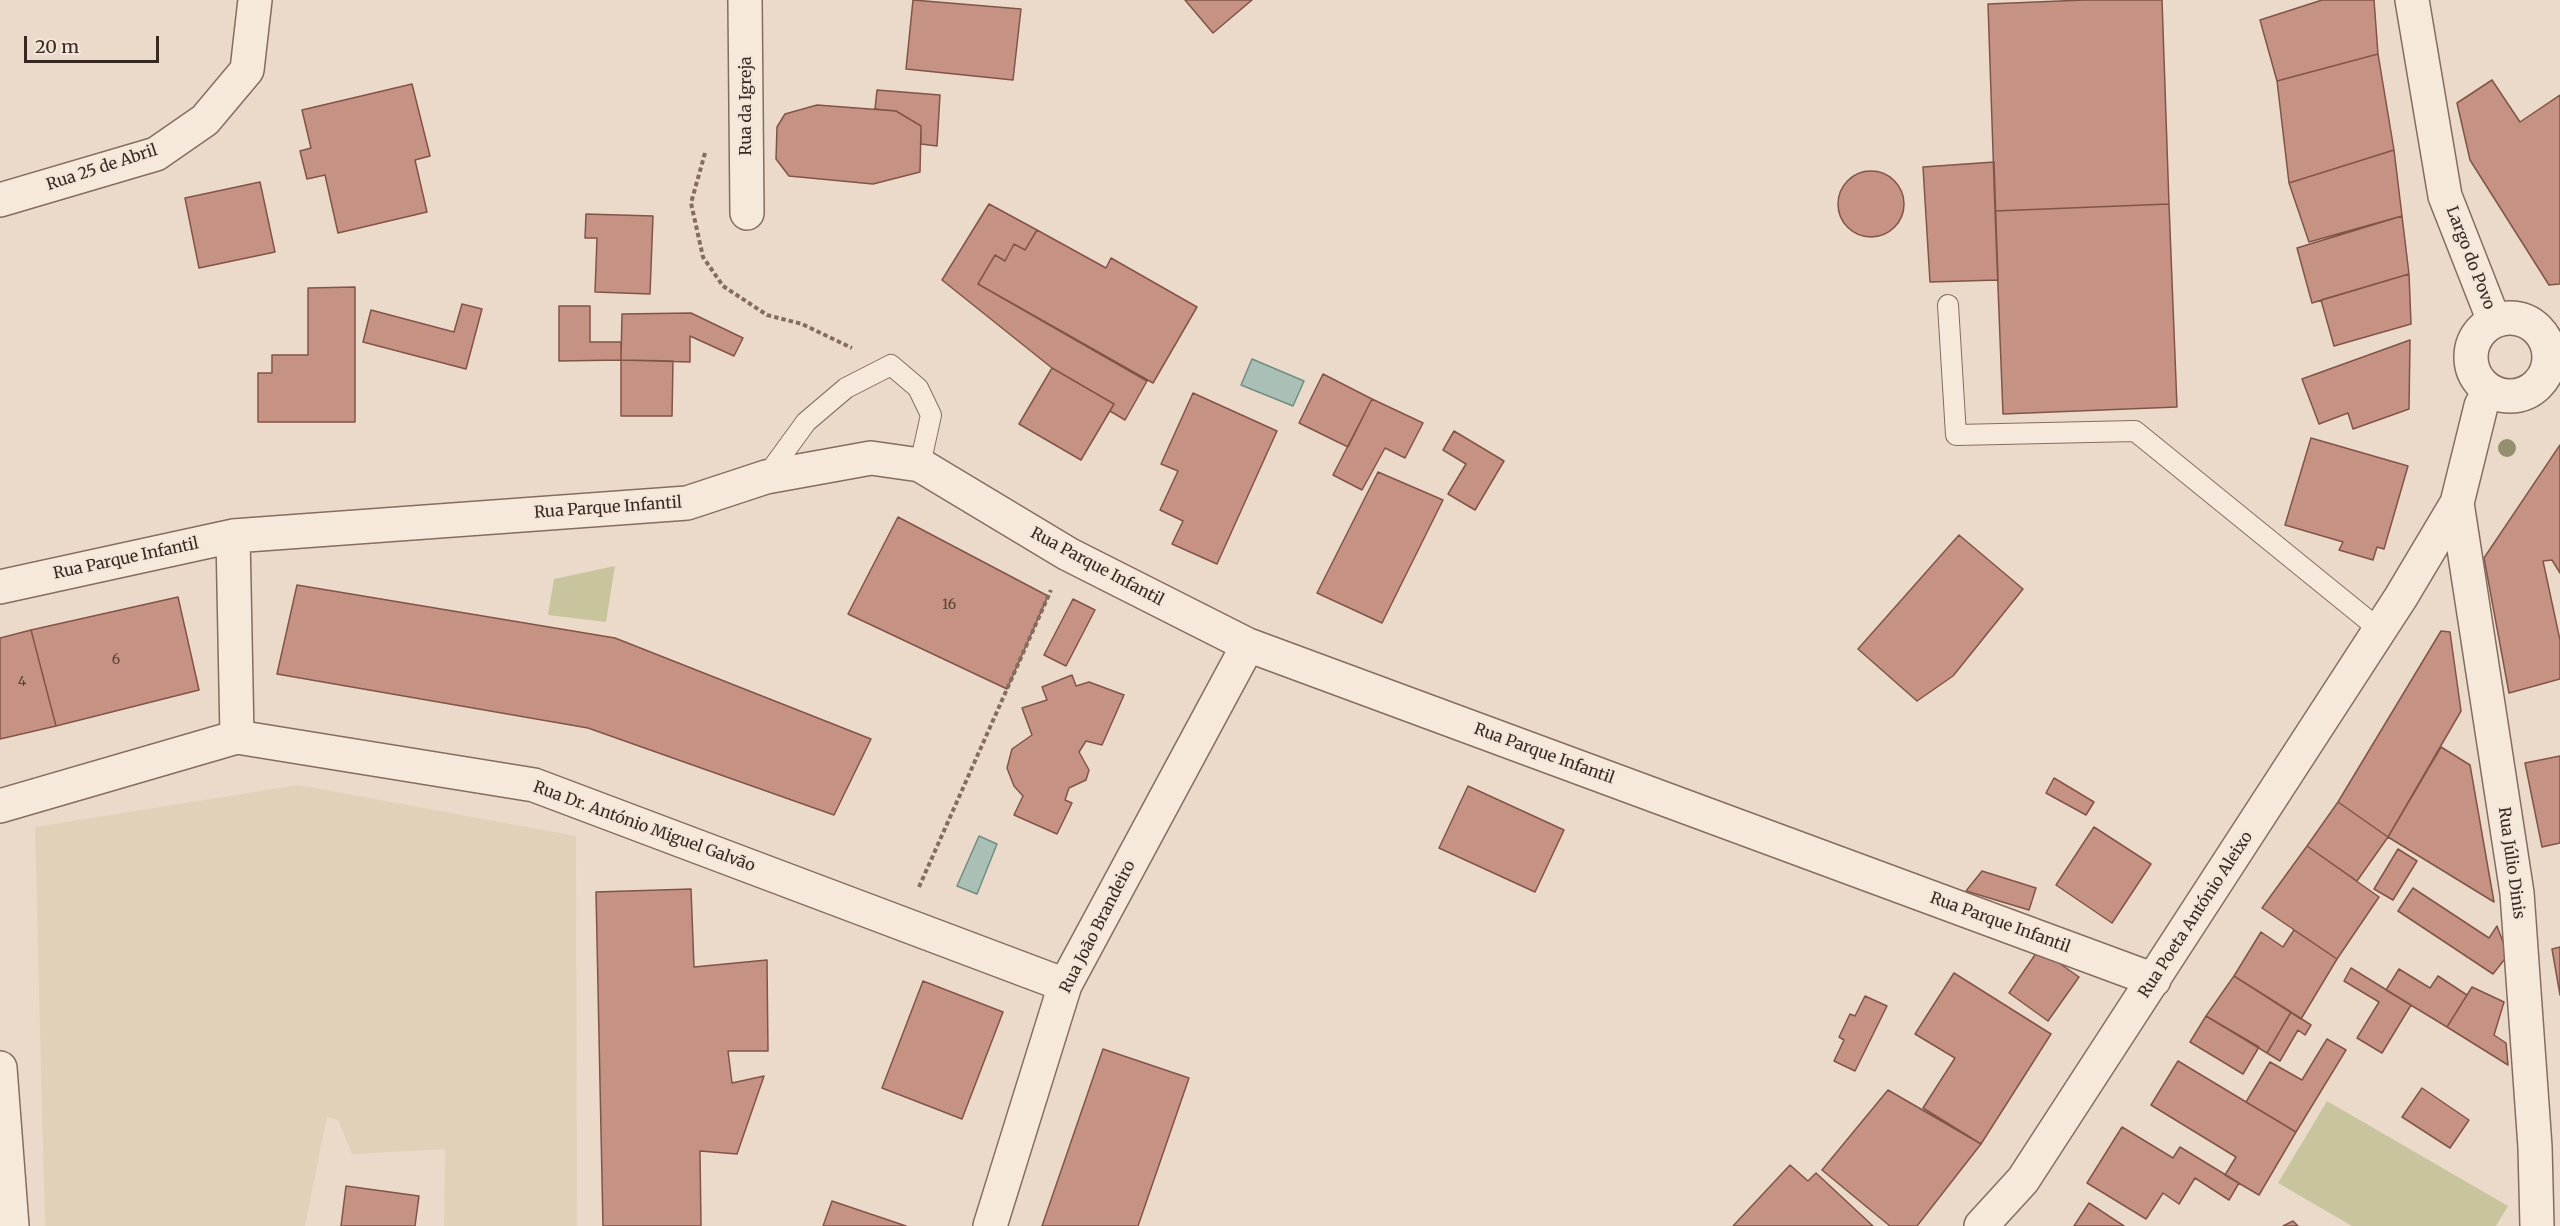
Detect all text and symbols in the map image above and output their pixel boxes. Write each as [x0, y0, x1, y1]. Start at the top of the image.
scale bar [27, 24, 162, 62]
text: 20 m [35, 35, 79, 58]
street label: Rua da Igreja [736, 56, 756, 156]
street label: Rua 25 de Abril [44, 141, 160, 195]
street label: Largo do Povo [2442, 204, 2498, 312]
street label: Rua Parque Infantil [533, 493, 683, 523]
street label: Rua Parque Infantil [1027, 524, 1167, 610]
street label: Rua Parque Infantil [52, 534, 200, 584]
house number: 16 [942, 597, 956, 613]
house number: 6 [112, 652, 120, 668]
house number: 4 [18, 674, 26, 690]
street label: Rua Parque Infantil [1471, 720, 1617, 788]
street label: Rua Dr. António Miguel Galvão [530, 778, 758, 876]
street label: Rua Júlio Dinis [2494, 806, 2528, 920]
street label: Rua Poeta António Aleixo [2135, 828, 2257, 1002]
street label: Rua João Brandeiro [1056, 857, 1140, 997]
street label: Rua Parque Infantil [1927, 889, 2073, 957]

